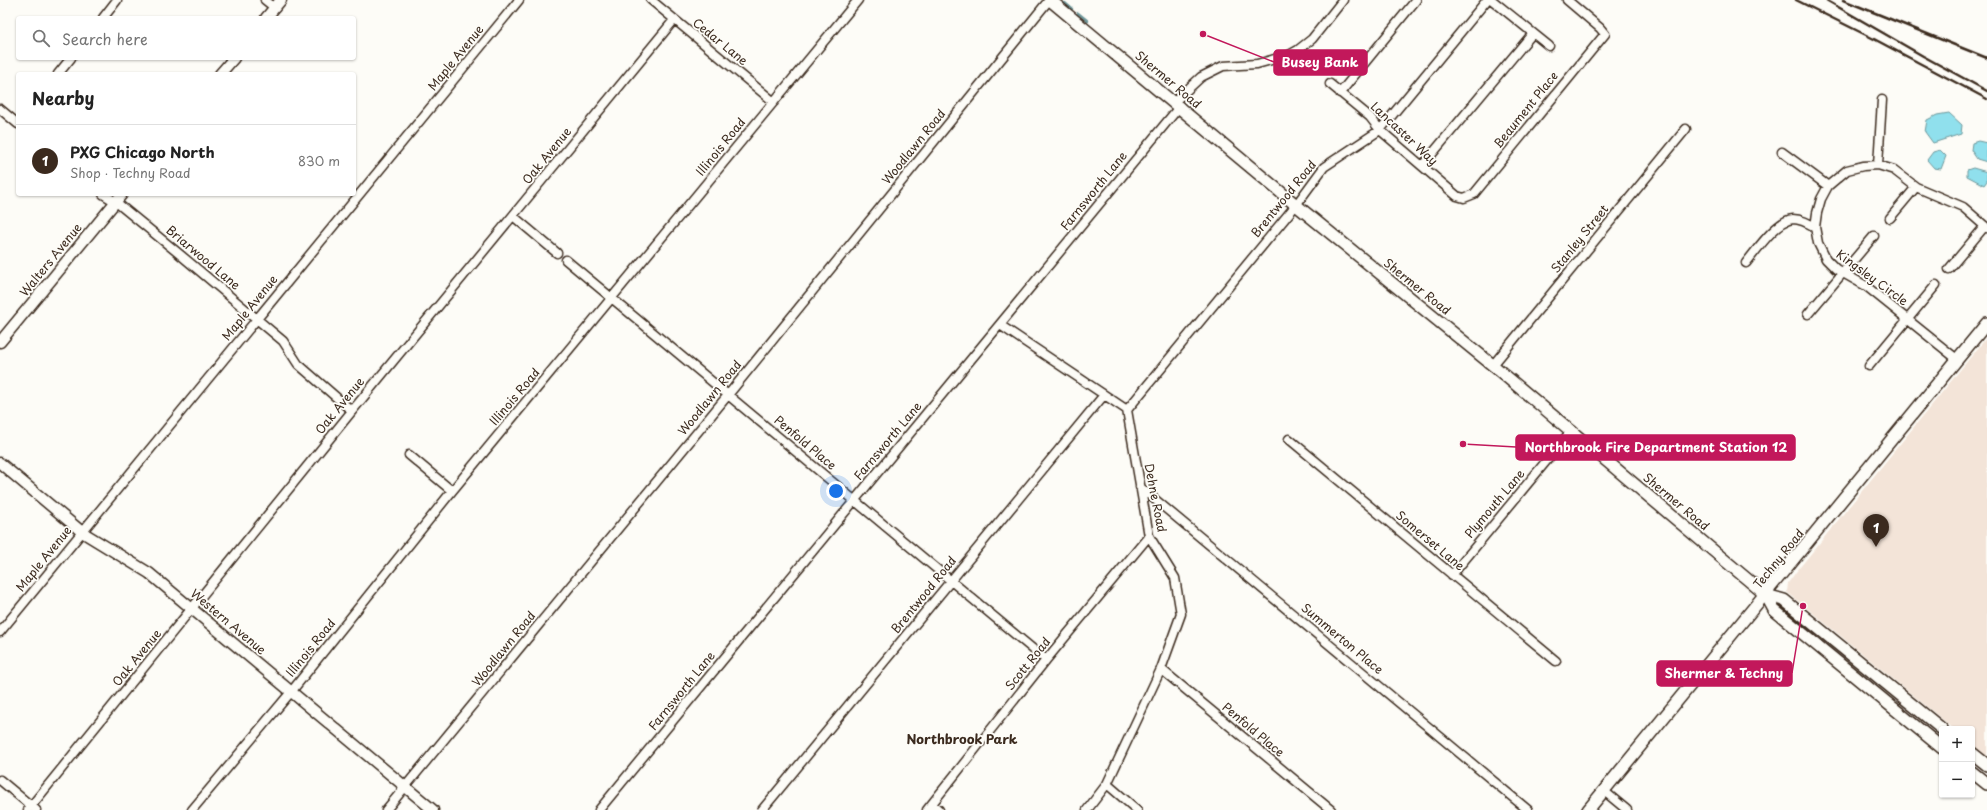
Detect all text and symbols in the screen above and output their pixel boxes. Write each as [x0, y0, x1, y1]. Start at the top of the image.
street label: Cedar Lane [689, 13, 752, 69]
search box [16, 16, 356, 60]
street label: Maple Avenue [423, 20, 488, 94]
icon: search [30, 27, 52, 49]
text: Search here [62, 27, 148, 50]
street label: Shermer Road [1132, 46, 1206, 112]
callout: Busey Bank [1274, 50, 1367, 75]
text: Busey Bank [1282, 52, 1359, 71]
street label: Beaument Place [1489, 67, 1562, 151]
text: Nearby [32, 85, 94, 111]
street label: Lancaster Way [1367, 97, 1442, 169]
street label: Woodlawn Road [877, 105, 949, 188]
street label: Illinois Road [691, 113, 749, 179]
street label: Oak Avenue [518, 123, 575, 188]
text: PXG Chicago North [70, 140, 215, 163]
street label: Farnsworth Lane [1056, 147, 1131, 234]
text: 1 [42, 151, 48, 170]
text: 830 m [298, 151, 340, 170]
street label: Brentwood Road [1246, 156, 1320, 241]
text: Shop · Techny Road [70, 163, 191, 182]
street label: Stanley Street [1546, 200, 1612, 276]
street label: Walters Avenue [15, 218, 86, 300]
street label: Briarwood Lane [163, 221, 245, 294]
street label: Kingsley Circle [1833, 245, 1912, 310]
street label: Shermer Road [1380, 254, 1455, 319]
street label: Maple Avenue [217, 270, 282, 344]
street label: Woodlawn Road [673, 356, 745, 439]
street label: Illinois Road [485, 364, 544, 429]
street label: Oak Avenue [311, 373, 368, 438]
street label: Farnsworth Lane [849, 397, 926, 483]
street label: Penfold Place [771, 411, 841, 474]
callout: Northbrook Fire Department Station 12 [1516, 435, 1795, 460]
text: Northbrook Fire Department Station 12 [1525, 437, 1787, 456]
street label: Dehne Road [1141, 462, 1171, 534]
street label: Plymouth Lane [1460, 465, 1529, 542]
street label: Shermer Road [1640, 468, 1714, 534]
your location [826, 481, 846, 501]
street label: Somerset Lane [1392, 506, 1469, 575]
pin: 1 [1863, 514, 1889, 547]
street label: Maple Avenue [11, 521, 76, 595]
street label: Techny Road [1749, 525, 1808, 592]
street label: Brentwood Road [886, 552, 960, 637]
street label: Western Avenue [187, 584, 271, 658]
street label: Summerton Place [1298, 599, 1388, 678]
street label: Woodlawn Road [467, 607, 539, 690]
street label: Illinois Road [281, 614, 339, 680]
street label: Oak Avenue [108, 625, 165, 690]
street label: Scott Road [1000, 633, 1054, 694]
street label: Farnsworth Lane [644, 647, 719, 734]
callout: Shermer & Techny [1657, 661, 1792, 686]
text: Shermer & Techny [1665, 663, 1783, 682]
street label: Penfold Place [1219, 698, 1289, 761]
map controls [1939, 726, 1975, 798]
button: + [1939, 726, 1975, 762]
district label: Northbrook Park [906, 729, 1018, 748]
button: − [1939, 762, 1975, 798]

